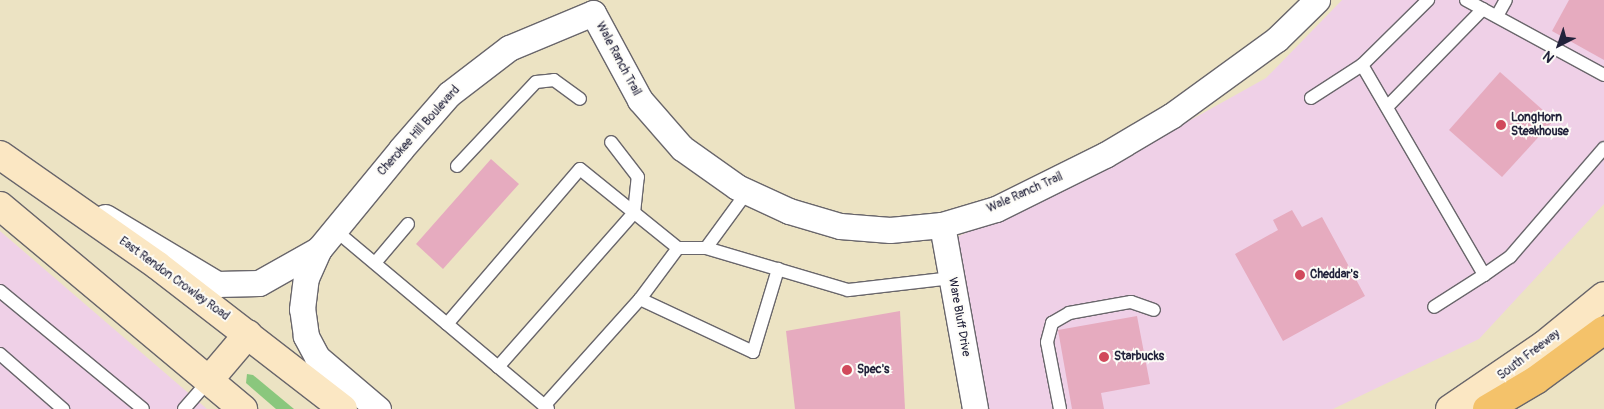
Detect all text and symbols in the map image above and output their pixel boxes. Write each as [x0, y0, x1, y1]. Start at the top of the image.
street label: Wale Ranch Trail [592, 20, 644, 98]
north arrow [1534, 20, 1584, 70]
text: N [1540, 47, 1558, 66]
street label: Cherokee Hill Boulevard [375, 83, 463, 179]
place label: LongHorn Steakhouse [1511, 111, 1569, 139]
marker: LongHorn Steakhouse [1495, 119, 1507, 131]
street label: Wale Ranch Trail [985, 170, 1065, 216]
street label: East Rendon Crowley Road [116, 234, 232, 324]
place label: Cheddar's [1310, 268, 1358, 282]
marker: Cheddar's [1294, 269, 1306, 281]
street label: Ware Bluff Drive [945, 276, 973, 358]
street label: South Freeway [1495, 327, 1563, 383]
place label: Starbucks [1114, 350, 1164, 364]
marker: Starbucks [1098, 351, 1110, 363]
place label: Spec's [857, 363, 889, 377]
marker: Spec's [841, 364, 853, 376]

